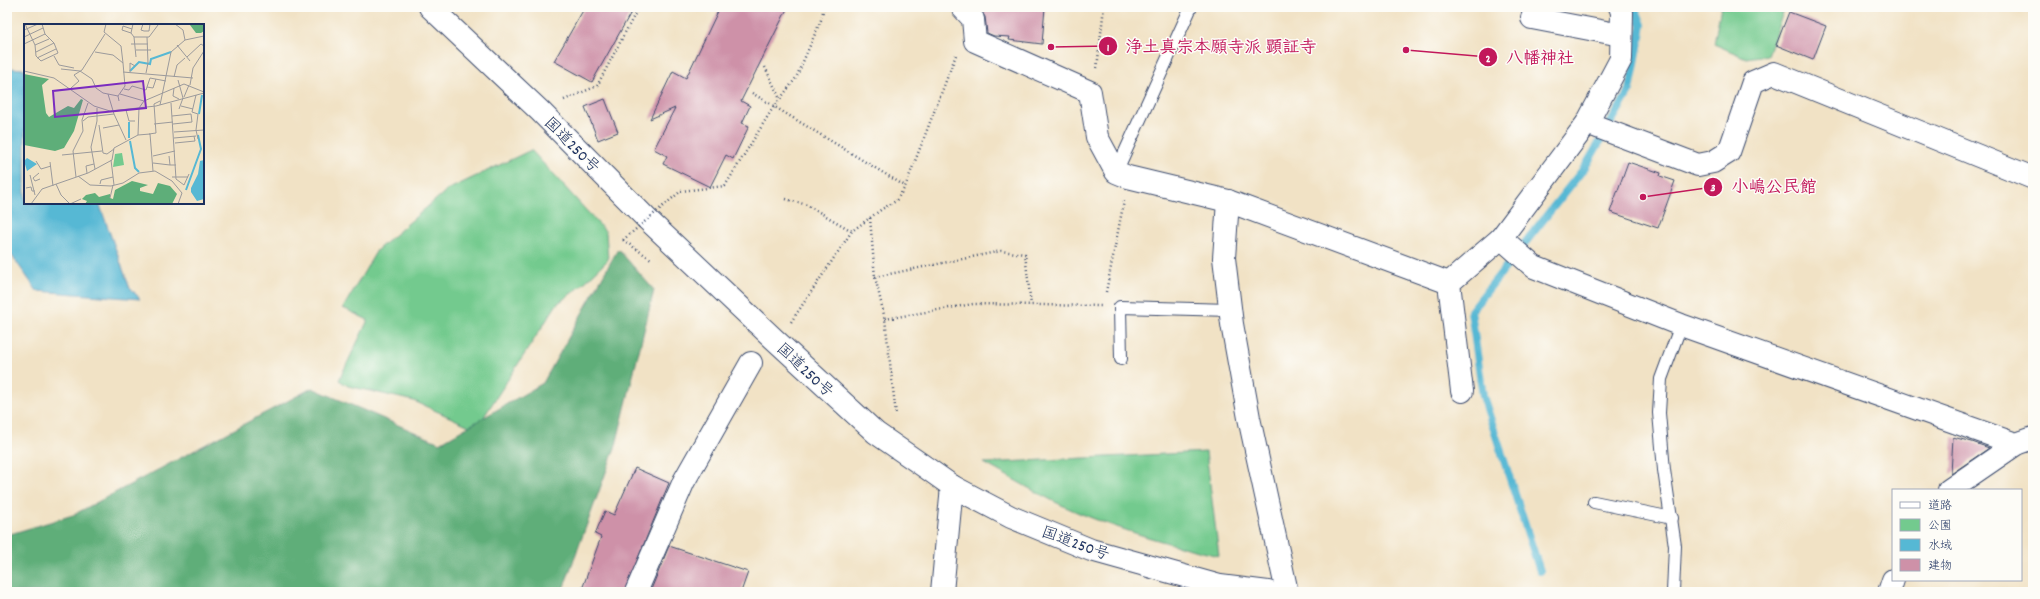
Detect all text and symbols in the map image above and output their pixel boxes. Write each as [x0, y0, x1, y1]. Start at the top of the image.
inset map [24, 24, 204, 204]
callout: 浄土真宗本願寺派 顕証寺 [1098, 32, 1325, 61]
text: 浄土真宗本願寺派 顕証寺 [1126, 37, 1316, 61]
text: 1 [1107, 40, 1110, 57]
callout: 八幡神社 [1478, 43, 1582, 72]
text: 八幡神社 [1506, 48, 1574, 72]
text: 2 [1485, 51, 1491, 68]
street label: 国道250号 [538, 112, 605, 179]
callout: 小嶋公民館 [1703, 172, 1824, 201]
text: 小嶋公民館 [1732, 177, 1817, 201]
text: 3 [1710, 180, 1716, 197]
street label: 国道250号 [770, 338, 838, 403]
legend [1892, 489, 2022, 581]
text: 道路 [1928, 498, 1952, 515]
text: 公園 [1928, 518, 1952, 535]
street label: 国道250号 [1038, 521, 1112, 567]
text: 水域 [1928, 538, 1952, 555]
text: 建物 [1928, 558, 1952, 575]

